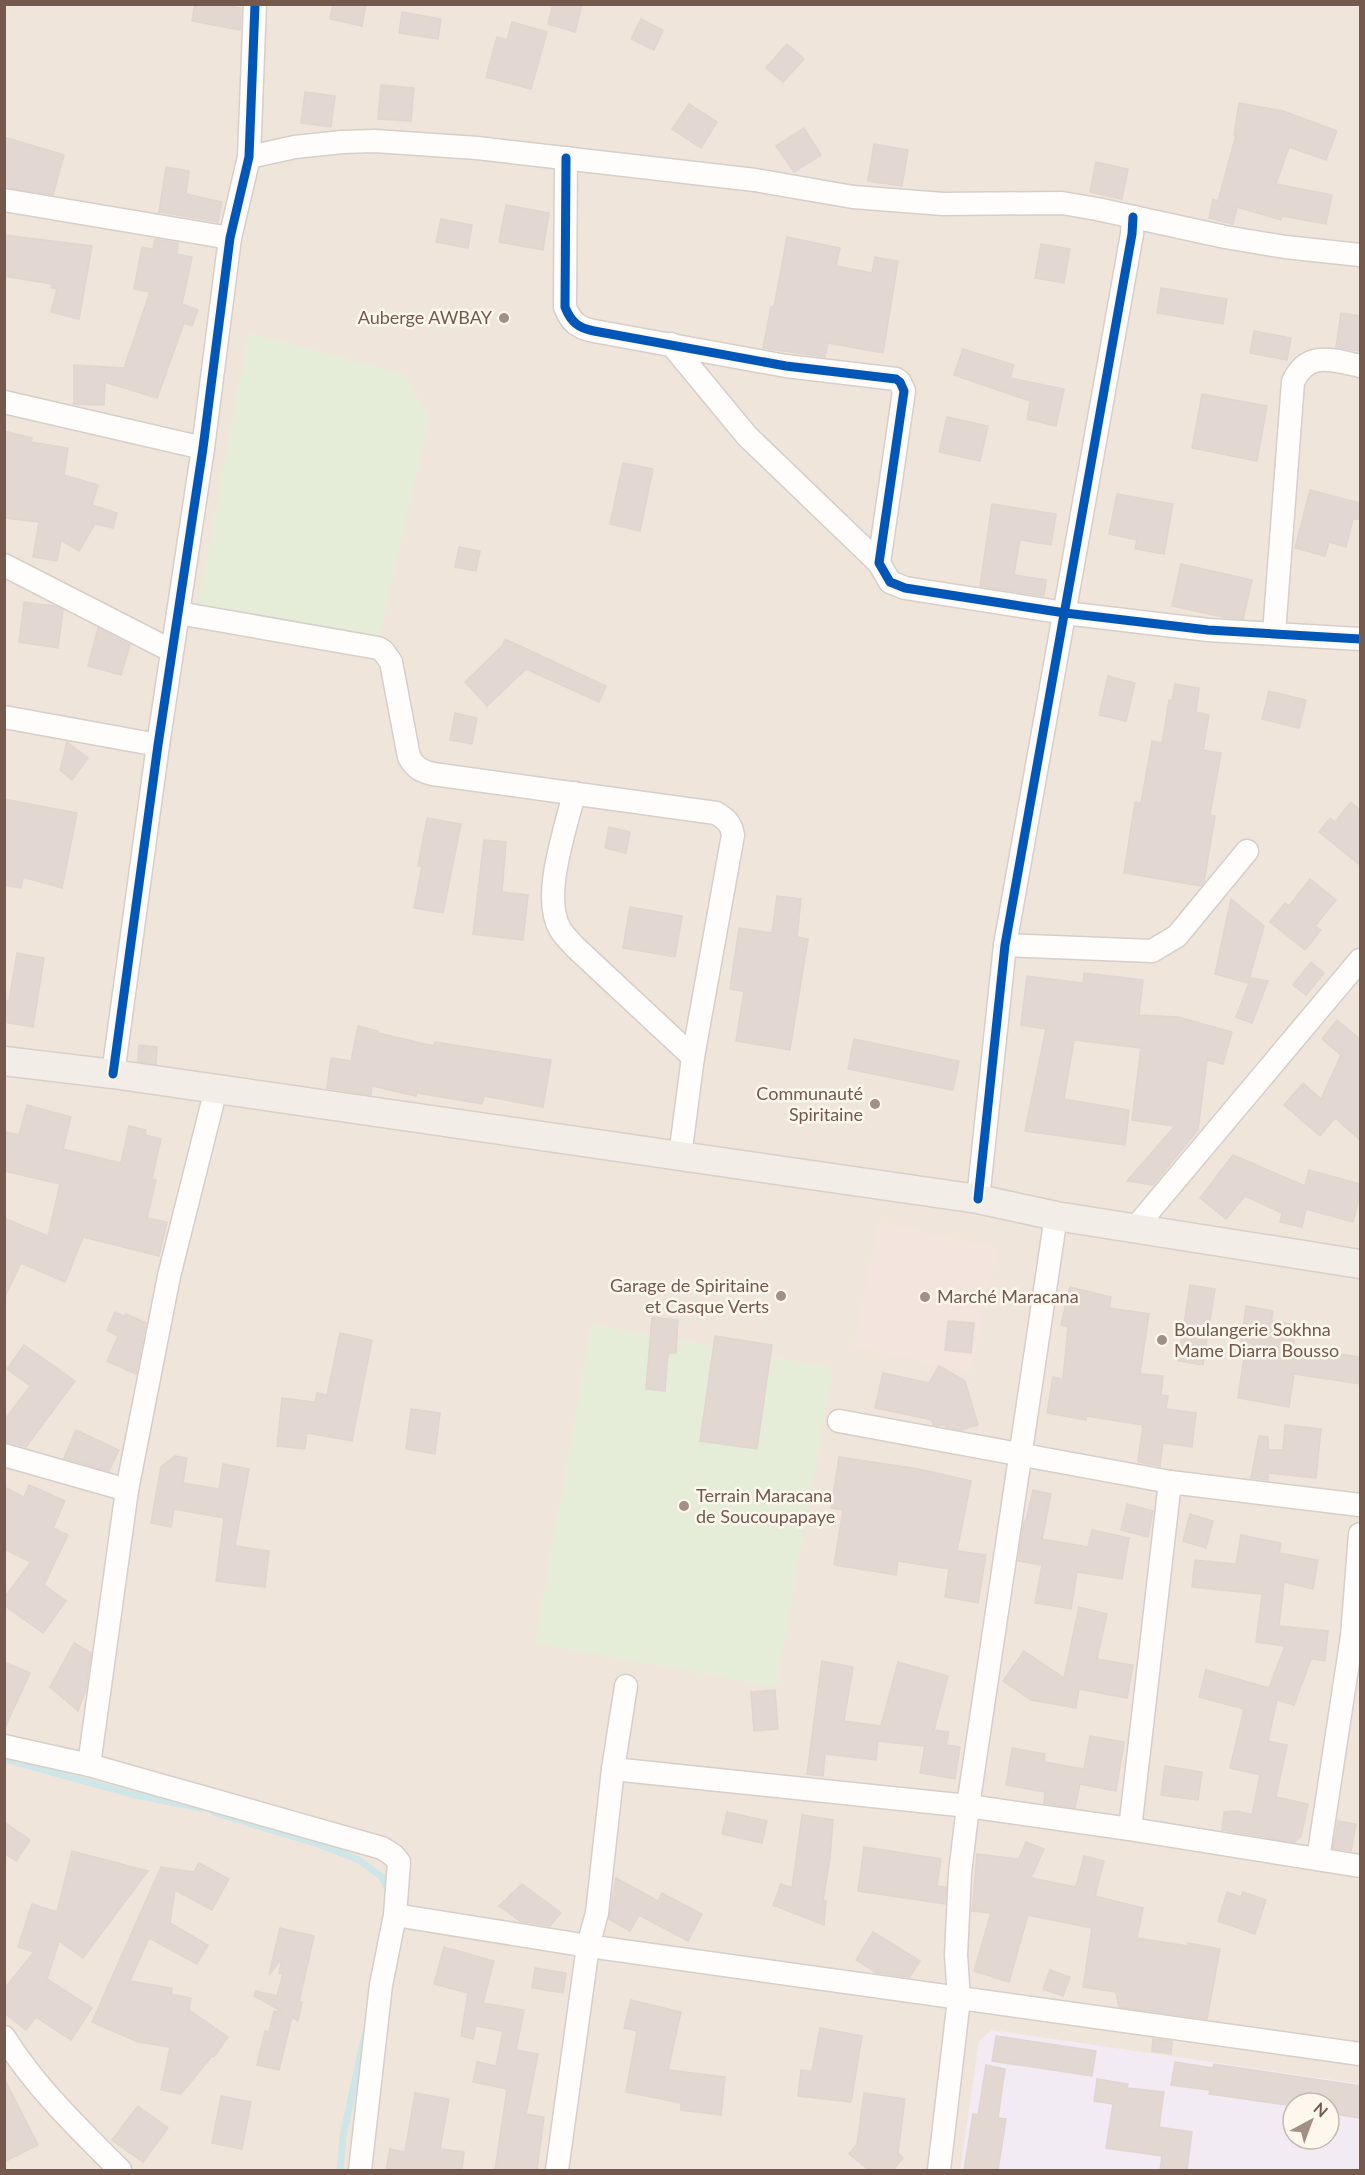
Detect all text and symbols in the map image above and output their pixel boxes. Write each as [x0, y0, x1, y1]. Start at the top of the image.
place label: Auberge AWBAY [358, 306, 493, 328]
marker: Auberge AWBAY [497, 311, 511, 325]
place label: Communauté Spiritaine [756, 1082, 863, 1125]
marker: Communauté Spiritaine [868, 1097, 882, 1111]
place label: Garage de Spiritaine et Casque Verts [610, 1274, 769, 1317]
place label: Marché Maracana [937, 1285, 1079, 1307]
marker: Garage de Spiritaine et Casque Verts [774, 1289, 788, 1303]
marker: Marché Maracana [918, 1290, 932, 1304]
place label: Boulangerie Sokhna Mame Diarra Bousso [1174, 1318, 1339, 1361]
marker: Boulangerie Sokhna Mame Diarra Bousso [1155, 1333, 1169, 1347]
place label: Terrain Maracana de Soucoupapaye [696, 1484, 835, 1527]
marker: Terrain Maracana de Soucoupapaye [677, 1499, 691, 1513]
north arrow [1281, 2091, 1341, 2151]
text: N [1310, 2098, 1332, 2121]

